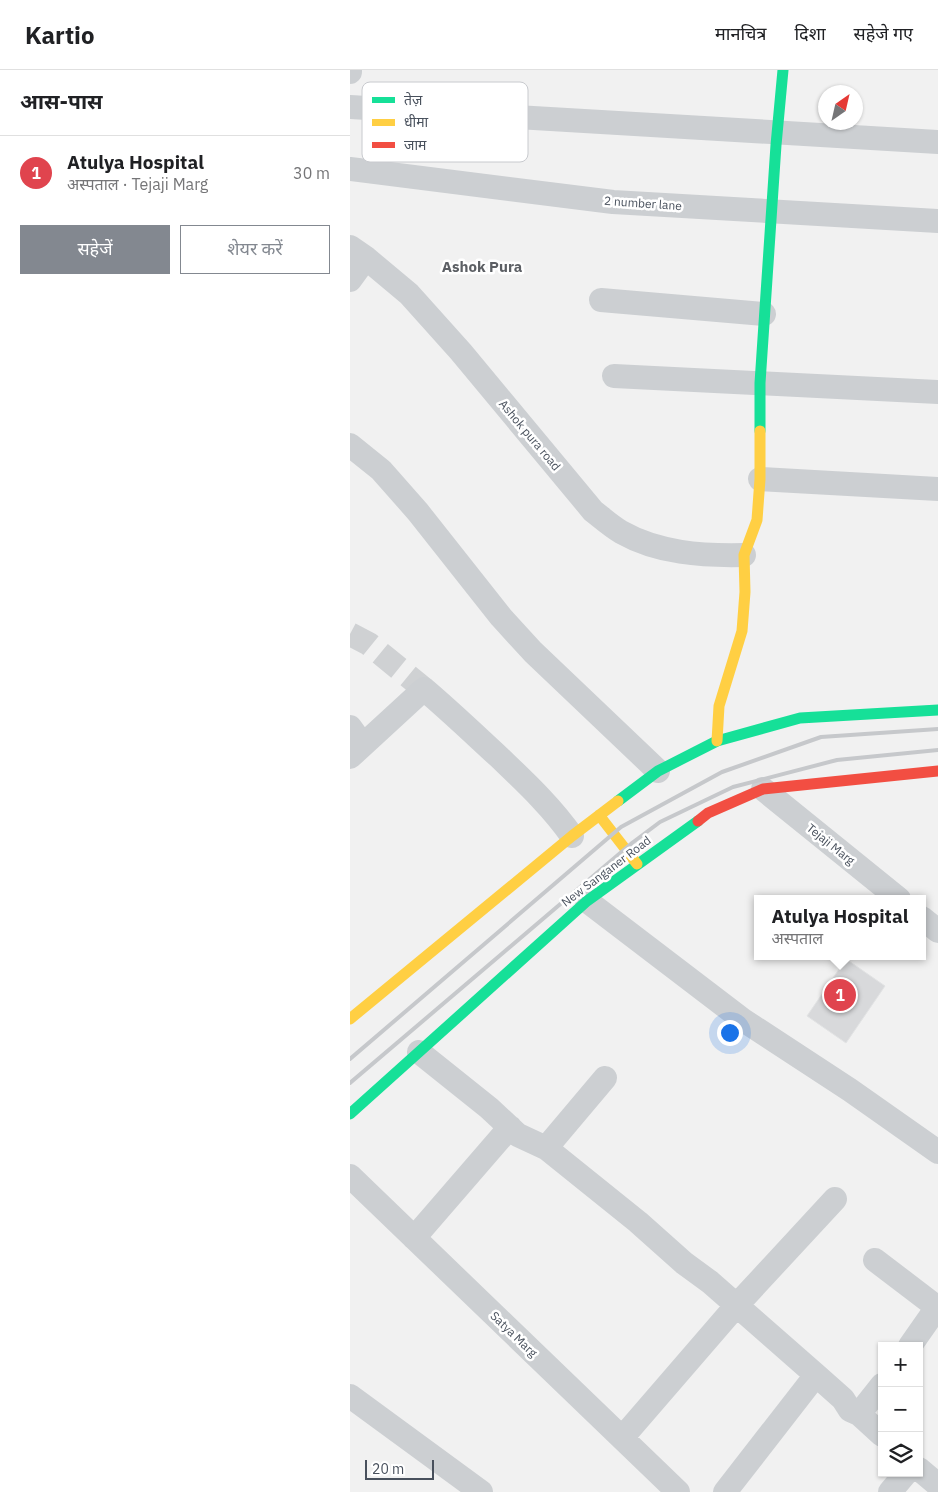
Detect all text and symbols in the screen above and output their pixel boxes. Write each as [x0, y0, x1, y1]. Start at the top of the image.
text: Kartio [25, 19, 95, 51]
text: मानचित्र [715, 22, 766, 45]
text: दिशा [794, 22, 826, 45]
text: सहेजे गए [854, 22, 913, 45]
legend [362, 82, 528, 162]
north arrow [818, 85, 863, 130]
text: आस-पास [20, 87, 103, 115]
text: तेज़ [404, 91, 423, 109]
text: धीमा [404, 113, 429, 131]
text: जाम [404, 136, 427, 154]
text: Atulya Hospital [67, 150, 204, 174]
text: 1 [31, 163, 41, 183]
text: 30 m [293, 163, 330, 183]
text: अस्पताल · Tejaji Marg [67, 174, 208, 194]
street label: 2 number lane [604, 193, 683, 213]
button: सहेजें [20, 225, 170, 274]
button: शेयर करें [180, 225, 330, 274]
district label: Ashok Pura [442, 257, 523, 276]
street label: Ashok pura road [496, 396, 564, 474]
street label: Tejaji Marg [804, 820, 859, 868]
street label: New Sanganer Road [558, 832, 654, 910]
popup [754, 895, 926, 960]
text: Atulya Hospital [772, 904, 908, 928]
text: अस्पताल [772, 928, 823, 948]
pin: 1 [824, 976, 856, 1014]
your location [717, 1020, 743, 1046]
street label: Satya Marg [487, 1308, 541, 1360]
map controls [878, 1342, 923, 1477]
button: + [878, 1342, 923, 1387]
button: − [878, 1387, 923, 1432]
button: layers [878, 1432, 923, 1477]
scale bar [365, 1457, 434, 1480]
text: 20 m [372, 1460, 404, 1478]

